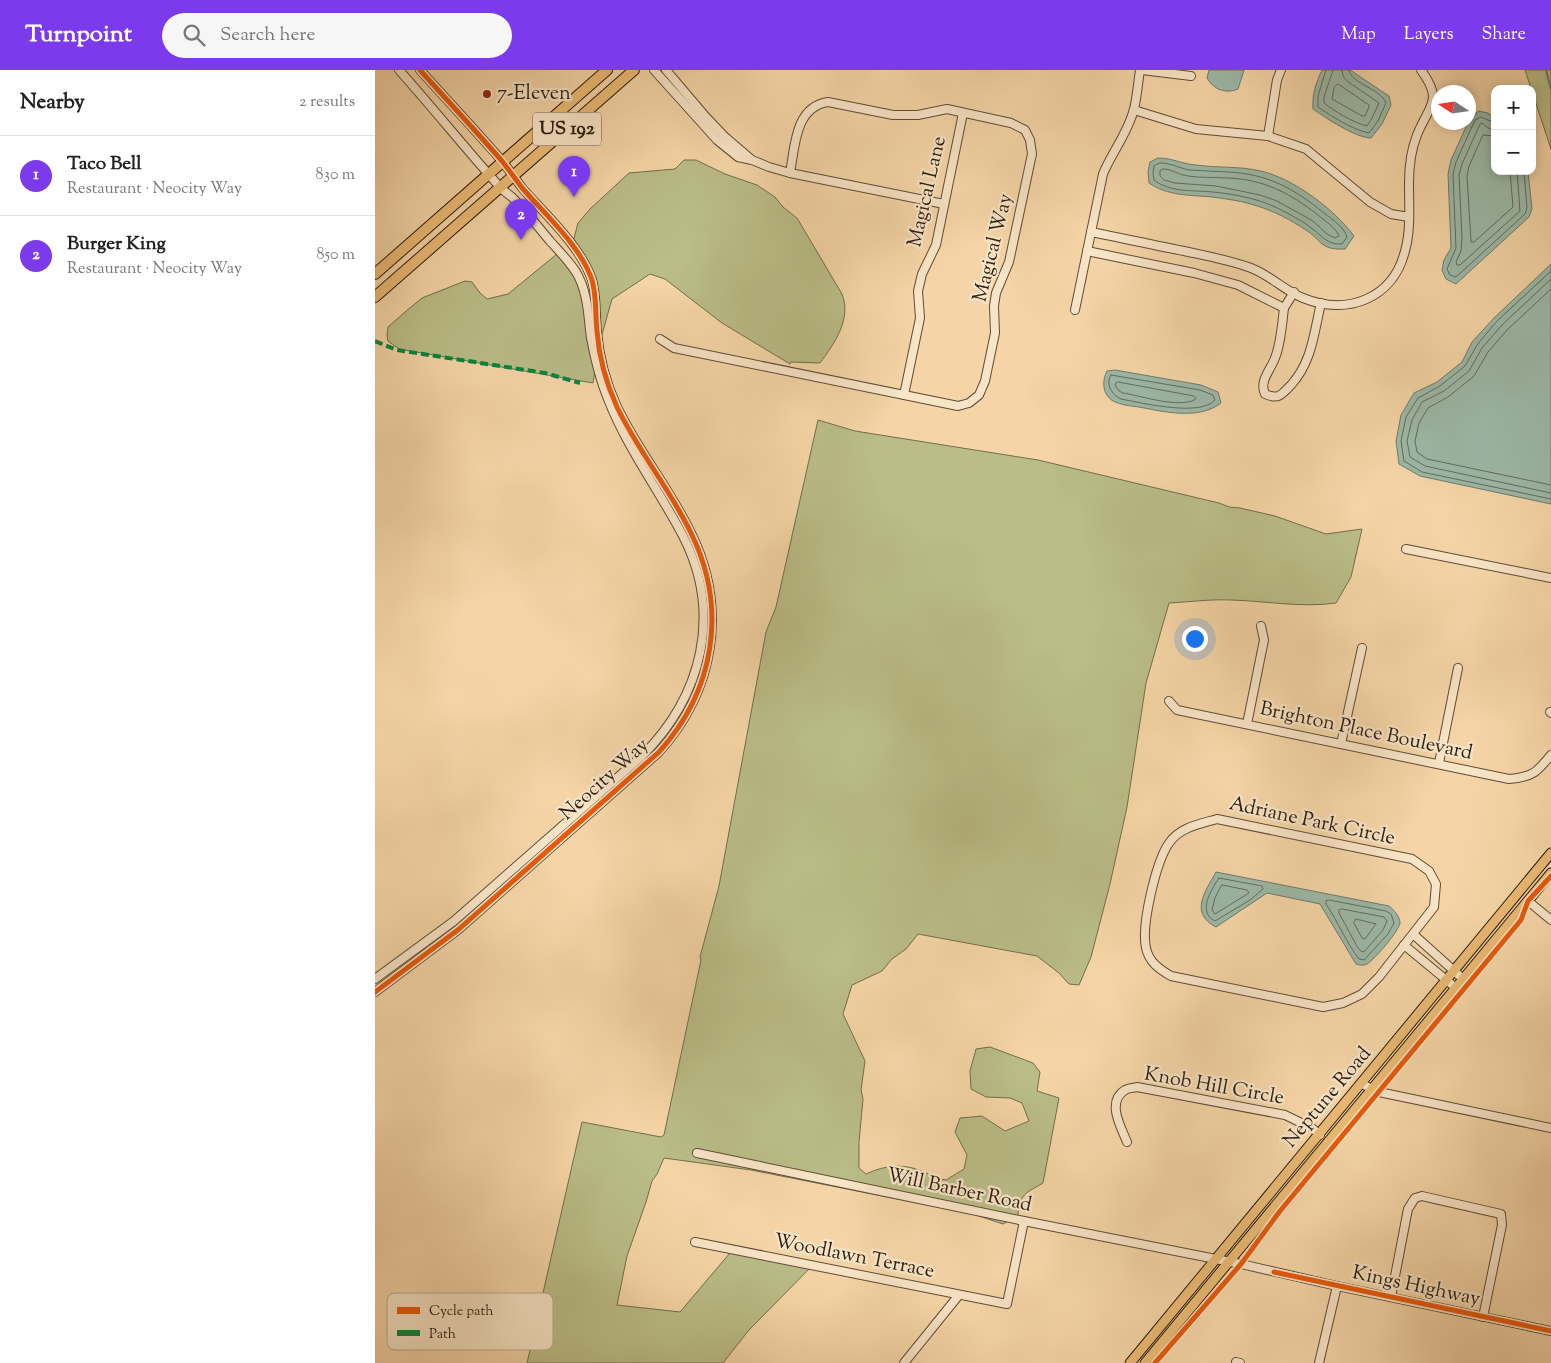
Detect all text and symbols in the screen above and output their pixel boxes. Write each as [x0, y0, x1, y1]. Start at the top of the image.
search box [162, 13, 512, 58]
text: Turnpoint [25, 18, 132, 52]
icon: search [180, 21, 208, 49]
text: Search here [220, 22, 315, 49]
text: Map [1341, 22, 1376, 48]
text: Layers [1404, 22, 1454, 48]
text: Share [1482, 22, 1526, 48]
place label: 7-Eleven [497, 80, 571, 109]
north arrow [1431, 85, 1476, 130]
map controls [1491, 85, 1536, 175]
button: + [1491, 85, 1536, 130]
text: Nearby [20, 88, 85, 118]
marker: 7-Eleven [481, 88, 493, 100]
text: 2 results [299, 91, 355, 114]
road number: US 192 [533, 112, 601, 146]
button: − [1491, 130, 1536, 175]
street label: Magical Lane [901, 134, 955, 250]
text: Taco Bell [67, 151, 142, 178]
pin: 1 [558, 156, 590, 197]
text: 1 [33, 164, 39, 187]
text: 830 m [316, 164, 355, 187]
text: Restaurant · Neocity Way [67, 178, 242, 201]
street label: Magical Way [967, 191, 1021, 305]
pin: 2 [505, 199, 537, 240]
text: Burger King [67, 231, 166, 258]
text: 2 [32, 244, 40, 267]
text: 850 m [316, 244, 355, 267]
text: Restaurant · Neocity Way [67, 258, 242, 281]
your location [1182, 626, 1208, 652]
street label: Brighton Place Boulevard [1257, 695, 1475, 769]
street label: Neocity Way [554, 732, 656, 828]
street label: Adriane Park Circle [1226, 790, 1398, 854]
street label: Neptune Road [1277, 1041, 1379, 1155]
street label: Knob Hill Circle [1142, 1060, 1286, 1114]
street label: Will Barber Road [884, 1161, 1034, 1221]
street label: Woodlawn Terrace [771, 1227, 937, 1287]
street label: Kings Highway [1349, 1259, 1483, 1315]
legend [387, 1293, 553, 1350]
text: Cycle path [429, 1302, 493, 1322]
text: Path [429, 1325, 456, 1345]

